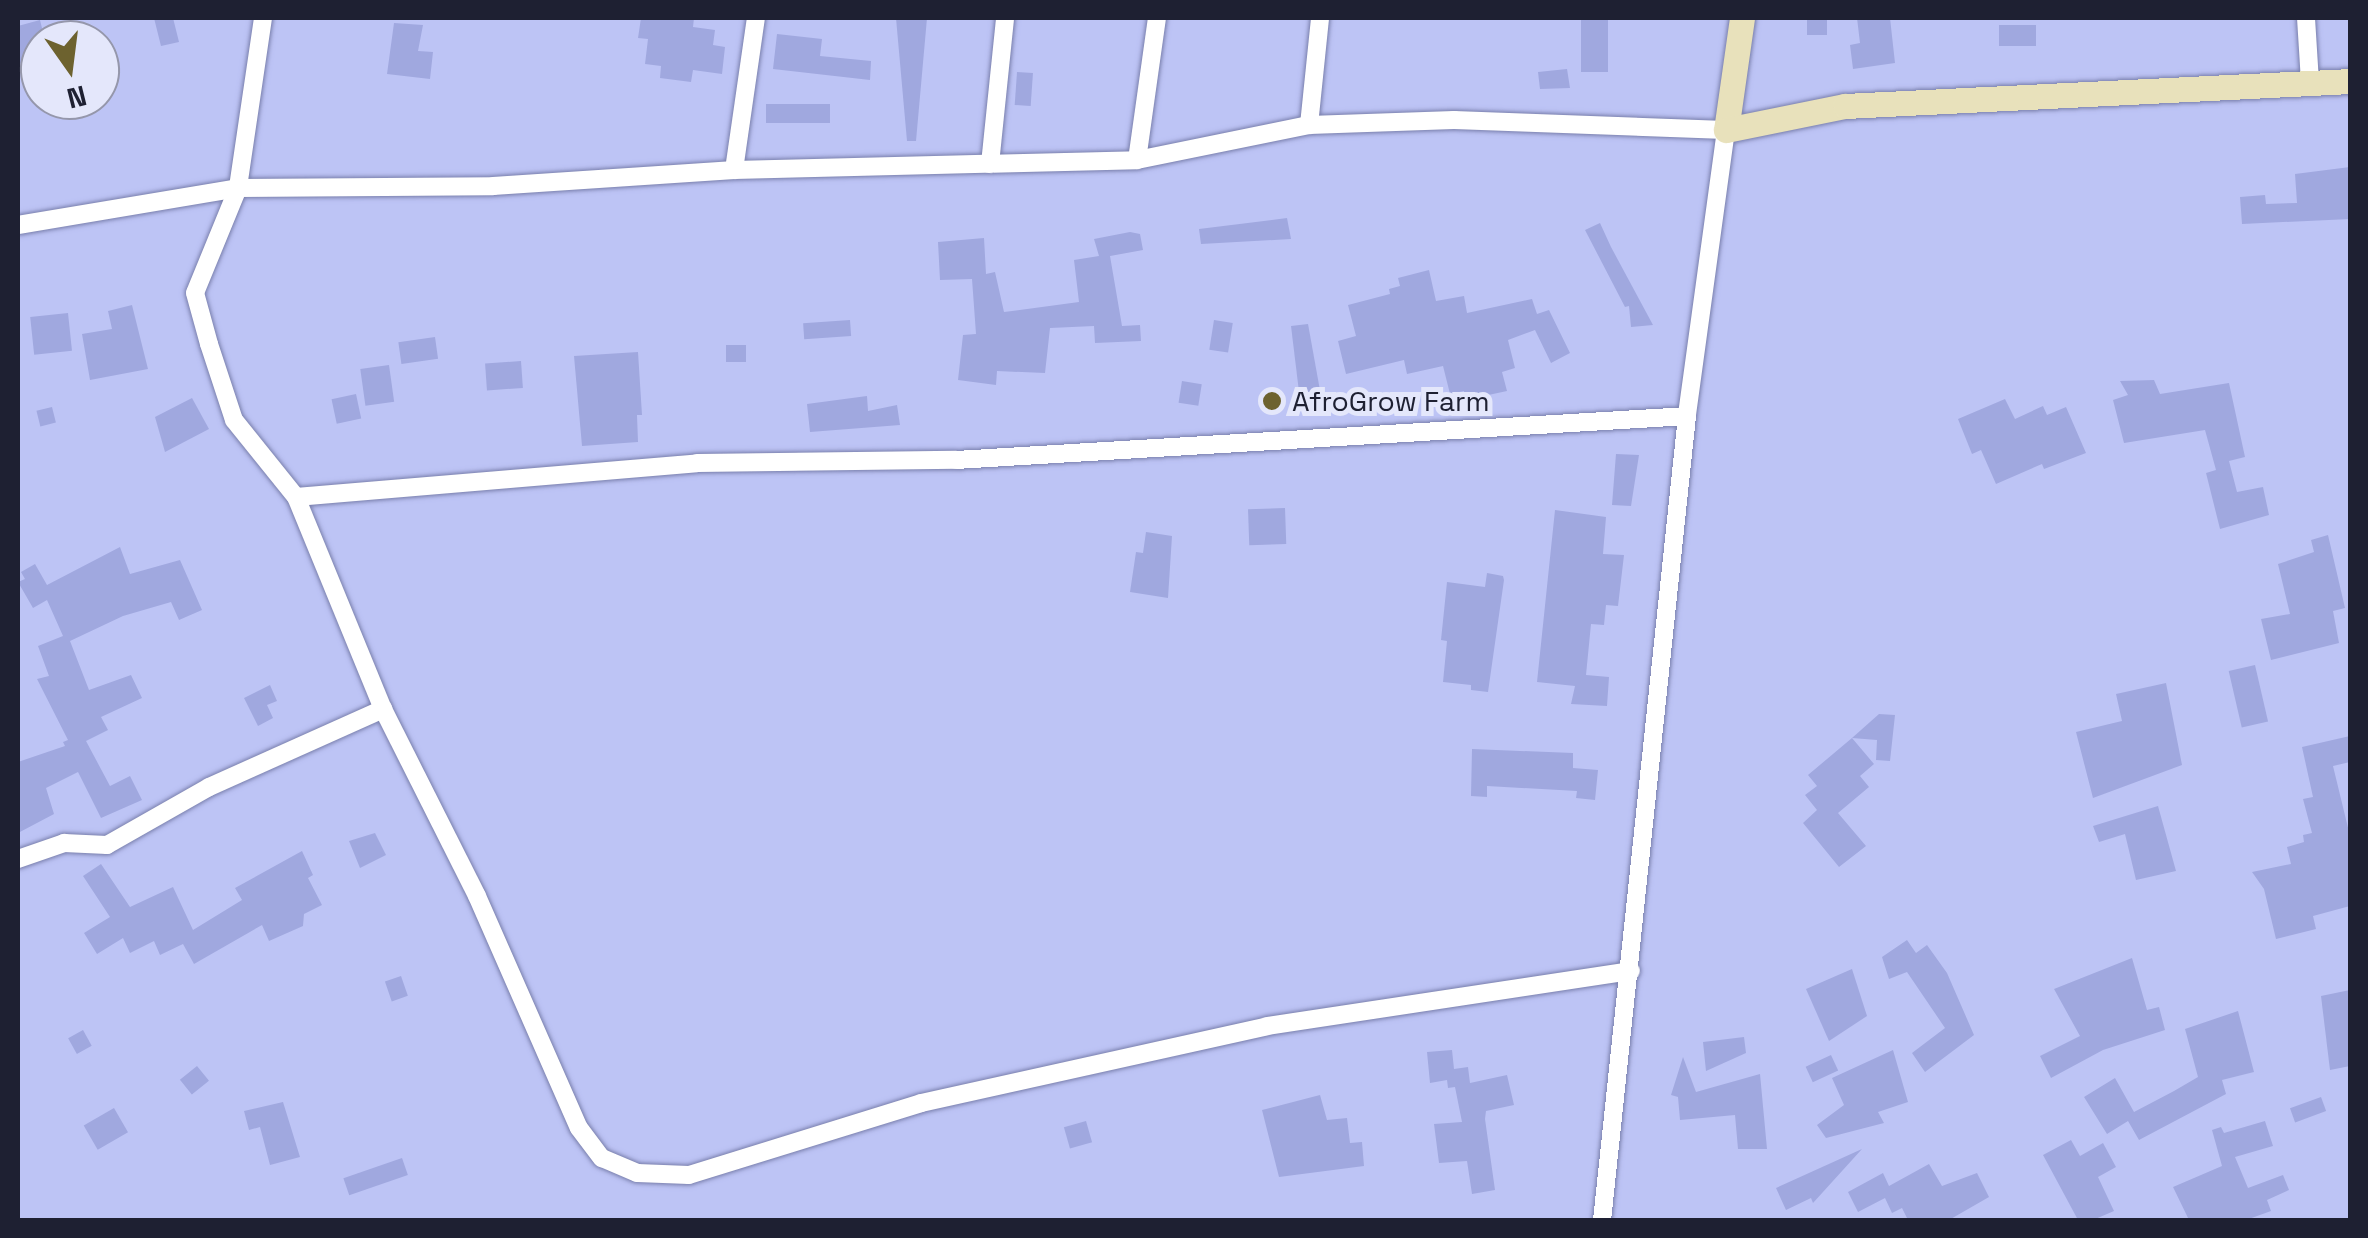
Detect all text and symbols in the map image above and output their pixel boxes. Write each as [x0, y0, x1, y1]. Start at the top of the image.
north arrow [20, 20, 120, 120]
text: N [63, 77, 90, 117]
place label: AfroGrow Farm [1292, 384, 1490, 418]
marker: AfroGrow Farm [1261, 390, 1283, 412]

